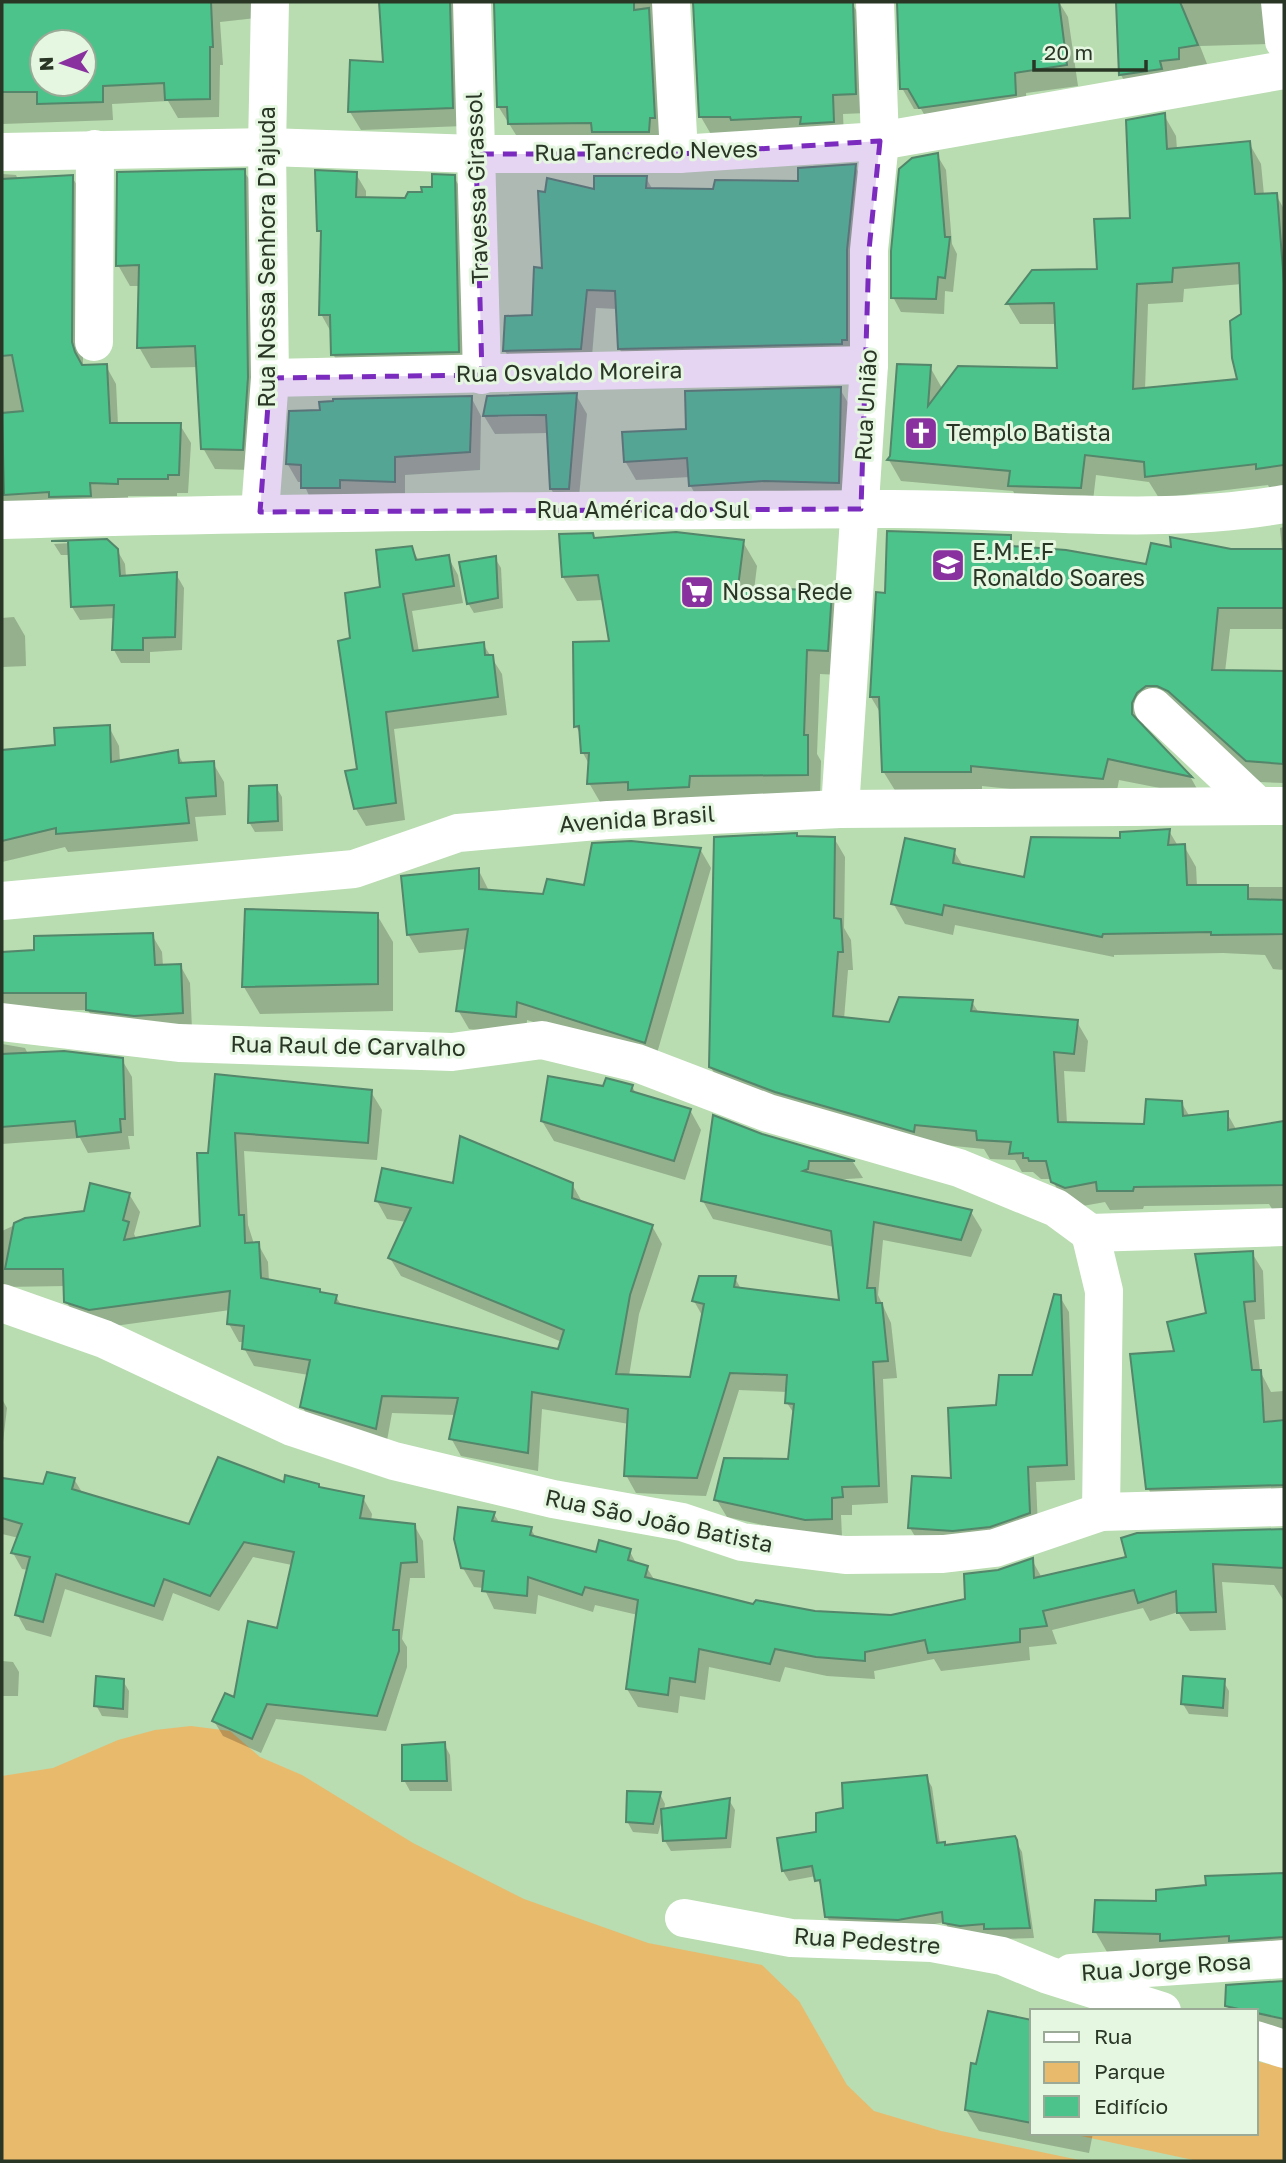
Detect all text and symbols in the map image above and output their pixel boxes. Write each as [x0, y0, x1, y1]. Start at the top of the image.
north arrow [28, 28, 98, 98]
scale bar [1034, 28, 1146, 72]
text: 20 m [1044, 39, 1093, 65]
text: N [34, 56, 57, 72]
street label: Travessa Girassol [459, 92, 493, 284]
street label: Rua Nossa Senhora D'ajuda [252, 106, 280, 408]
street label: Rua Tancredo Neves [534, 134, 758, 166]
street label: Rua União [848, 348, 882, 461]
street label: Rua Osvaldo Moreira [455, 355, 683, 387]
church icon: Templo Batista [902, 414, 940, 452]
place label: Templo Batista [946, 418, 1111, 446]
street label: Rua América do Sul [536, 495, 750, 523]
place label: E.M.E.F Ronaldo Soares [972, 537, 1145, 591]
school or university icon: E.M.E.F Ronaldo Soares [929, 546, 967, 584]
supermarket icon: Nossa Rede [678, 573, 716, 611]
place label: Nossa Rede [722, 577, 853, 605]
street label: Avenida Brasil [558, 799, 716, 837]
street label: Rua Raul de Carvalho [230, 1029, 466, 1061]
street label: Rua São João Batista [543, 1482, 776, 1558]
street label: Rua Pedestre [793, 1921, 941, 1959]
street label: Rua Jorge Rosa [1080, 1946, 1252, 1986]
legend [1030, 2009, 1258, 2135]
text: Rua [1094, 2023, 1132, 2049]
text: Parque [1094, 2058, 1165, 2084]
text: Edifício [1094, 2093, 1168, 2119]

